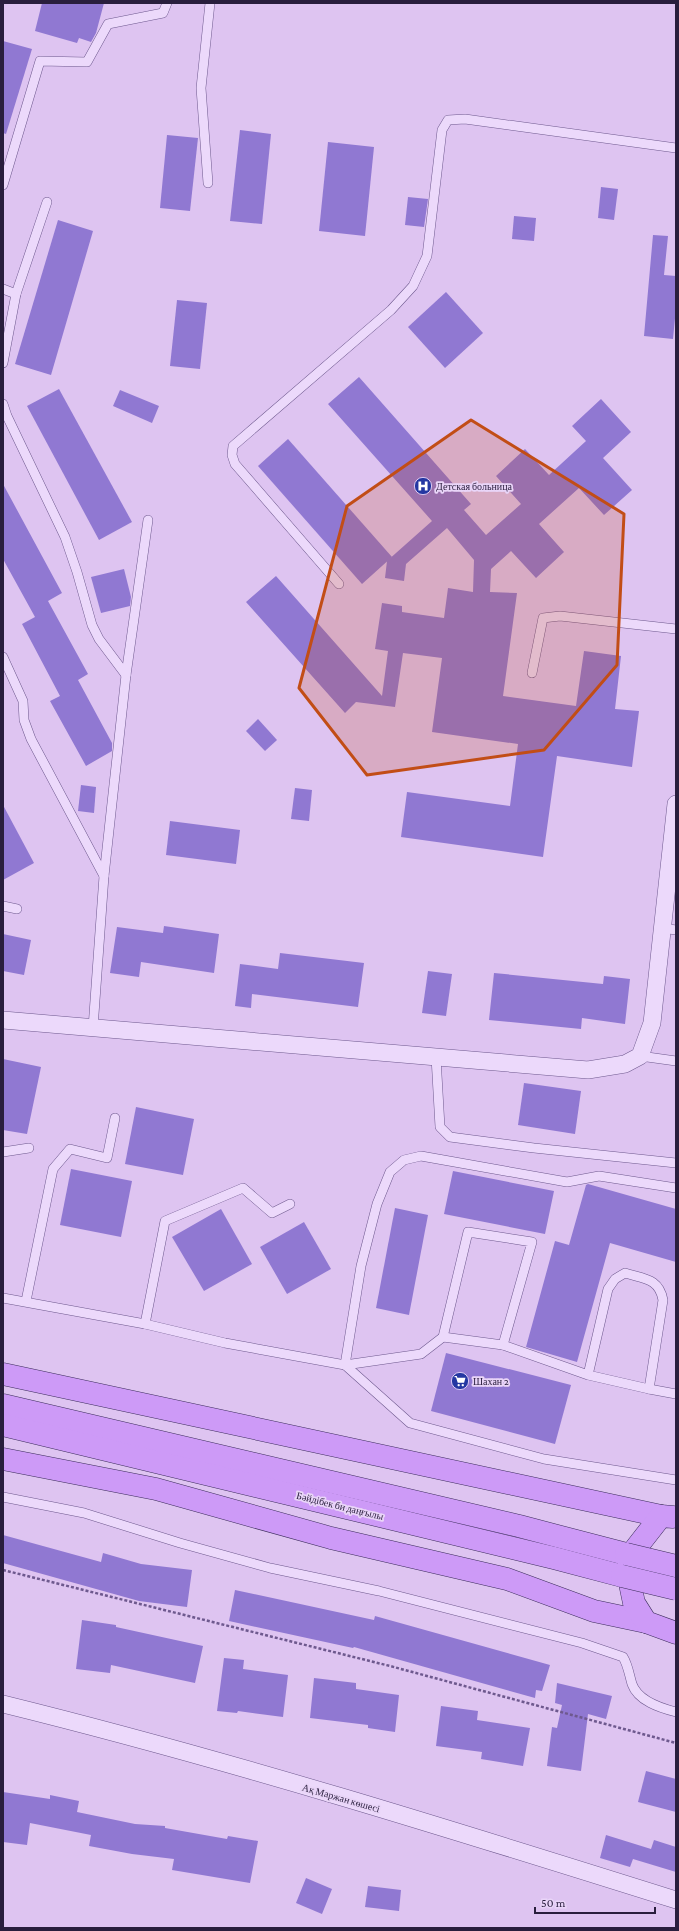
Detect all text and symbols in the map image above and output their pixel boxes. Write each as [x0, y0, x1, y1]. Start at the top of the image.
hospital icon: Детская больница [413, 476, 433, 496]
place label: Детская больница [436, 481, 512, 492]
supermarket icon: Шахан 2 [450, 1371, 470, 1391]
place label: Шахан 2 [473, 1376, 509, 1387]
street label: Бәйдібек би даңғылы [295, 1490, 385, 1522]
street label: Ақ Маржан көшесі [301, 1782, 381, 1814]
scale bar [535, 1889, 655, 1915]
text: 50 m [541, 1896, 566, 1910]

